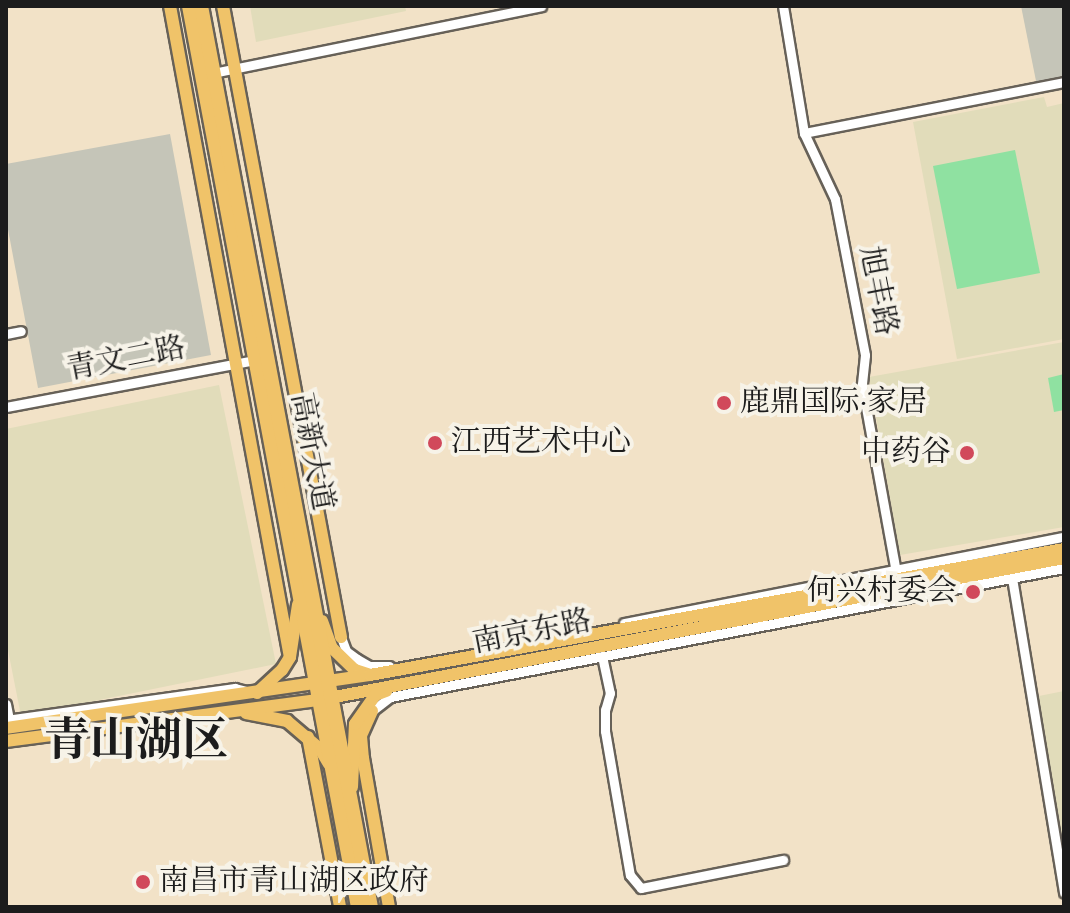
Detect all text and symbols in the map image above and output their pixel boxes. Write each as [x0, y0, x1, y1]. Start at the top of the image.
street label: 旭丰路 [851, 243, 903, 339]
street label: 青文二路 [64, 331, 188, 389]
place label: 鹿鼎国际·家居 [740, 385, 927, 421]
street label: 高新大道 [282, 390, 340, 514]
marker: 鹿鼎国际·家居 [715, 394, 733, 412]
place label: 江西艺术中心 [451, 425, 631, 461]
marker: 江西艺术中心 [426, 434, 444, 452]
place label: 中药谷 [861, 435, 951, 471]
marker: 中药谷 [958, 444, 976, 462]
place label: 何兴村委会 [807, 574, 957, 610]
marker: 何兴村委会 [964, 583, 982, 601]
street label: 南京东路 [470, 604, 594, 662]
district label: 青山湖区 [44, 715, 228, 771]
place label: 南昌市青山湖区政府 [159, 864, 429, 900]
marker: 南昌市青山湖区政府 [134, 873, 152, 891]

